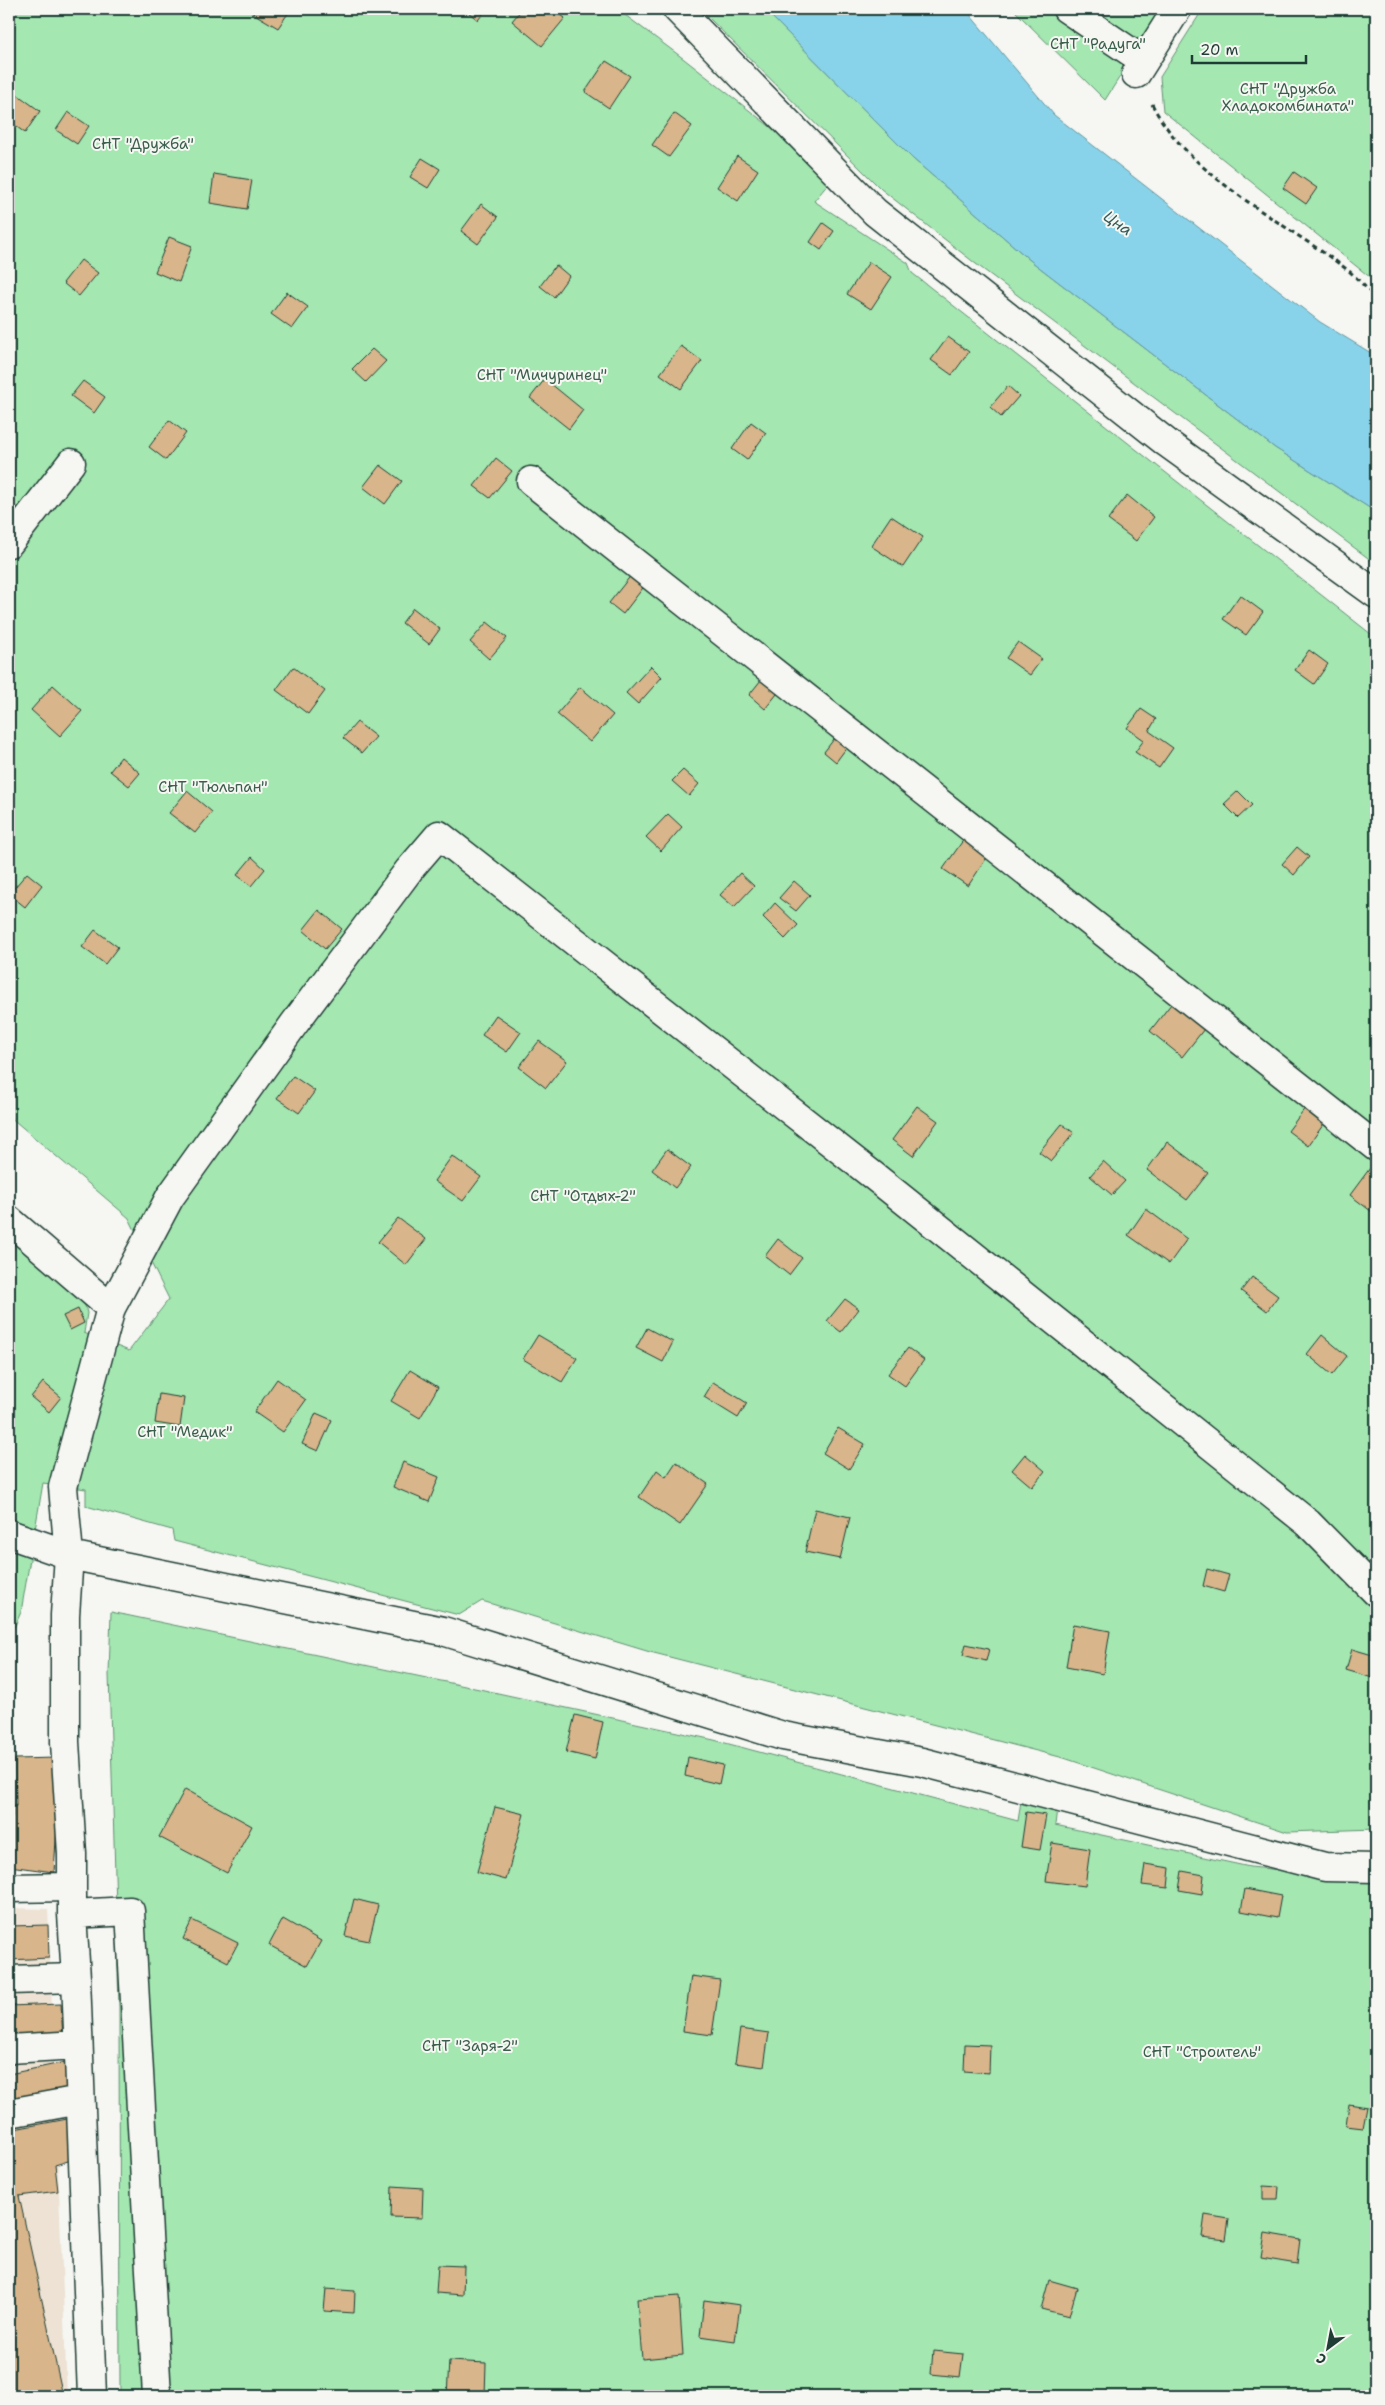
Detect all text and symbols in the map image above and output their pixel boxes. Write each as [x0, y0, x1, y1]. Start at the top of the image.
scale bar [1192, 32, 1306, 64]
park label: СНТ "Радуга" [1050, 34, 1146, 54]
text: 20 m [1200, 40, 1239, 60]
park label: СНТ "Дружба Хладокомбината" [1222, 79, 1354, 116]
park label: СНТ "Дружба" [92, 134, 194, 154]
water label: Цна [1099, 206, 1137, 240]
park label: СНТ "Мичуринец" [477, 365, 607, 385]
park label: СНТ "Тюльпан" [158, 777, 268, 797]
park label: СНТ "Отдых-2" [530, 1186, 636, 1206]
park label: СНТ "Медик" [137, 1422, 233, 1442]
park label: СНТ "Заря-2" [422, 2036, 518, 2056]
park label: СНТ "Строитель" [1143, 2042, 1261, 2062]
north arrow [1302, 2322, 1352, 2372]
text: С [1313, 2349, 1330, 2369]

